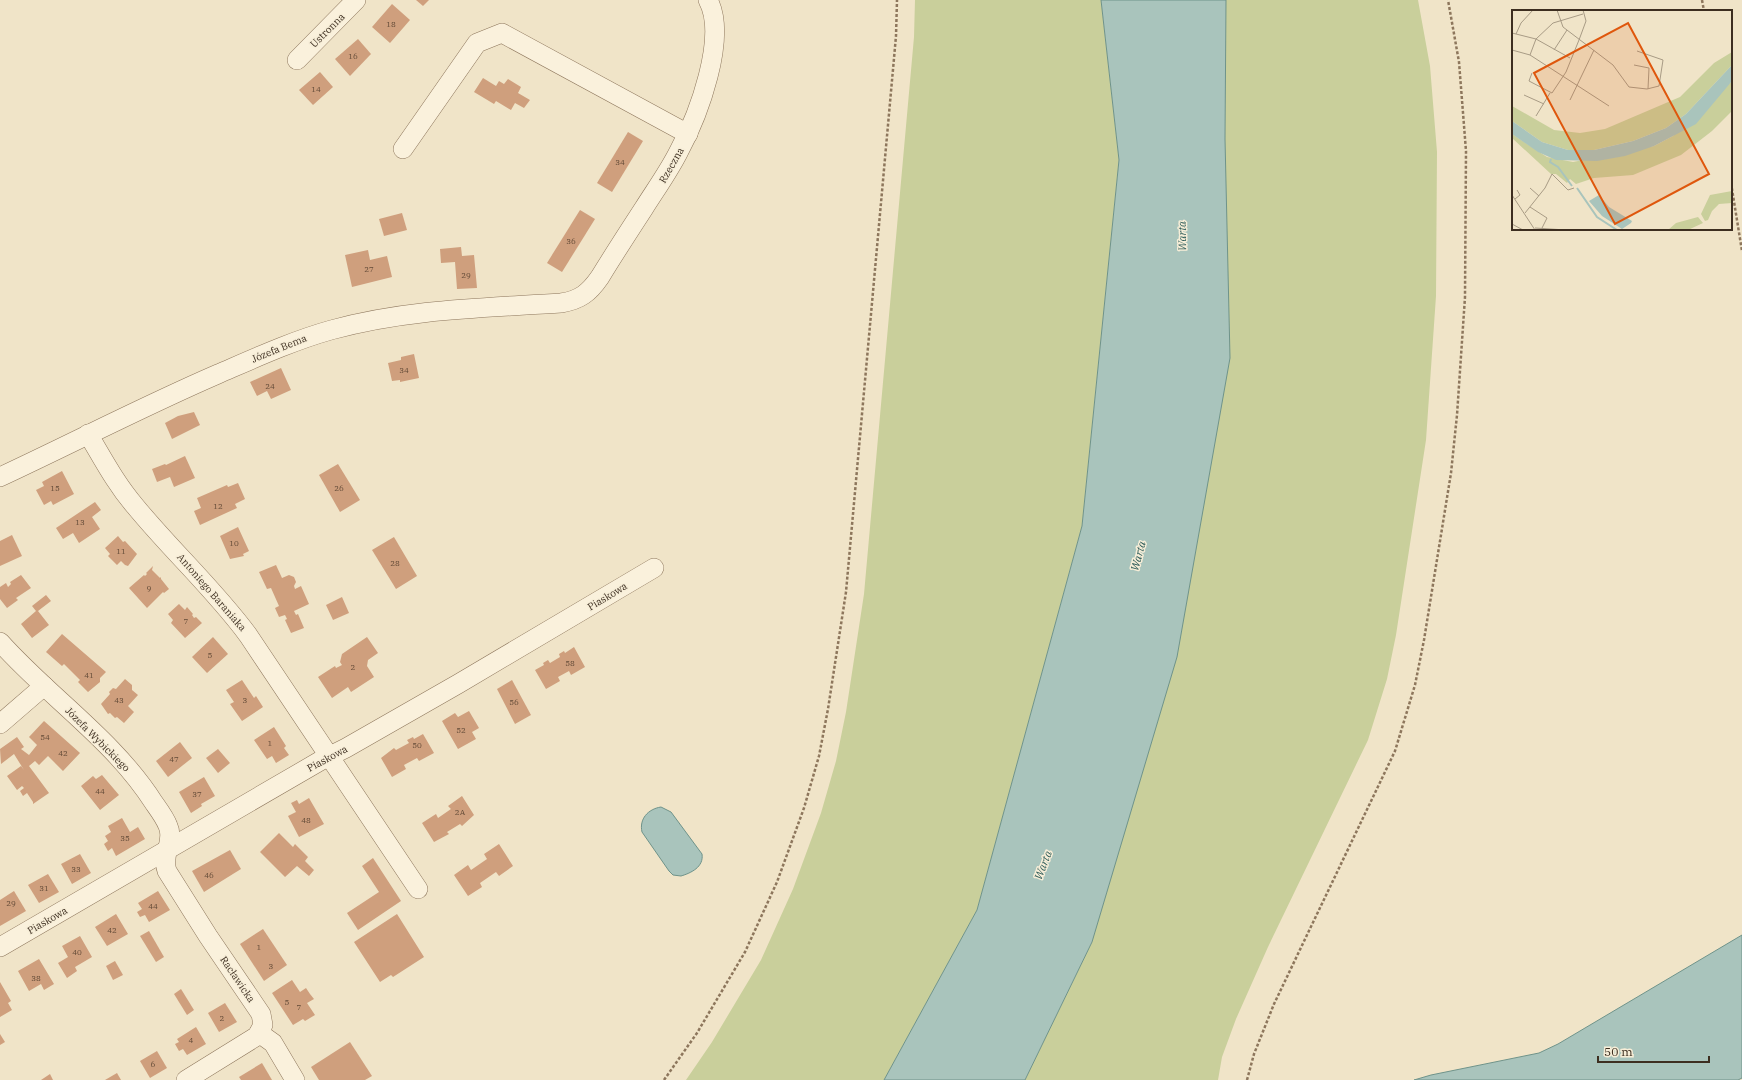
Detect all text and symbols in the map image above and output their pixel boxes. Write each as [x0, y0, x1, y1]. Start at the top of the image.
street label: Ustronna [307, 10, 348, 50]
inset map [1512, 10, 1732, 230]
house number: 18 [386, 19, 396, 29]
house number: 16 [348, 51, 358, 61]
house number: 14 [311, 84, 321, 94]
street label: Rzeczna [656, 145, 687, 185]
house number: 34 [615, 157, 625, 167]
water label: Warta [1175, 221, 1189, 251]
house number: 36 [566, 236, 576, 246]
house number: 27 [364, 264, 374, 274]
house number: 29 [461, 270, 471, 280]
street label: Józefa Bema [250, 331, 309, 365]
house number: 34 [399, 365, 409, 375]
house number: 24 [265, 381, 275, 391]
house number: 15 [50, 483, 60, 493]
house number: 26 [334, 483, 344, 493]
house number: 12 [213, 501, 223, 511]
house number: 13 [75, 517, 85, 527]
house number: 10 [229, 538, 239, 548]
water label: Warta [1127, 540, 1149, 572]
house number: 11 [116, 546, 126, 556]
street label: Antoniego Baraniaka [174, 551, 249, 634]
house number: 28 [390, 558, 400, 568]
street label: Piaskowa [585, 579, 630, 613]
house number: 9 [147, 583, 152, 593]
house number: 7 [184, 616, 189, 626]
house number: 5 [208, 650, 213, 660]
house number: 58 [565, 658, 575, 668]
house number: 2 [351, 662, 356, 672]
house number: 41 [84, 670, 94, 680]
house number: 43 [114, 695, 124, 705]
house number: 3 [243, 695, 248, 705]
house number: 56 [509, 697, 519, 707]
street label: Józefa Wybickiego [63, 704, 133, 775]
house number: 52 [456, 725, 466, 735]
house number: 54 [40, 732, 50, 742]
house number: 1 [268, 738, 273, 748]
house number: 50 [412, 740, 422, 750]
street label: Piaskowa [305, 742, 350, 775]
house number: 42 [58, 748, 68, 758]
house number: 47 [169, 754, 179, 764]
house number: 44 [95, 786, 105, 796]
house number: 37 [192, 789, 202, 799]
house number: 2A [455, 807, 466, 817]
house number: 48 [301, 815, 311, 825]
house number: 35 [120, 833, 130, 843]
water label: Warta [1031, 848, 1055, 881]
house number: 33 [71, 864, 81, 874]
house number: 46 [204, 870, 214, 880]
house number: 31 [39, 883, 49, 893]
house number: 29 [6, 898, 16, 908]
house number: 44 [148, 901, 158, 911]
street label: Piaskowa [25, 903, 70, 937]
house number: 42 [107, 925, 117, 935]
house number: 1 [257, 942, 262, 952]
house number: 40 [72, 947, 82, 957]
street label: Racławicka [217, 954, 258, 1005]
house number: 3 [269, 961, 274, 971]
house number: 38 [31, 973, 41, 983]
house number: 5 [285, 997, 290, 1007]
house number: 7 [297, 1002, 302, 1012]
house number: 2 [220, 1013, 225, 1023]
house number: 4 [189, 1035, 194, 1045]
scale bar [1598, 1038, 1709, 1064]
text: 50 m [1604, 1044, 1633, 1059]
house number: 6 [151, 1059, 156, 1069]

